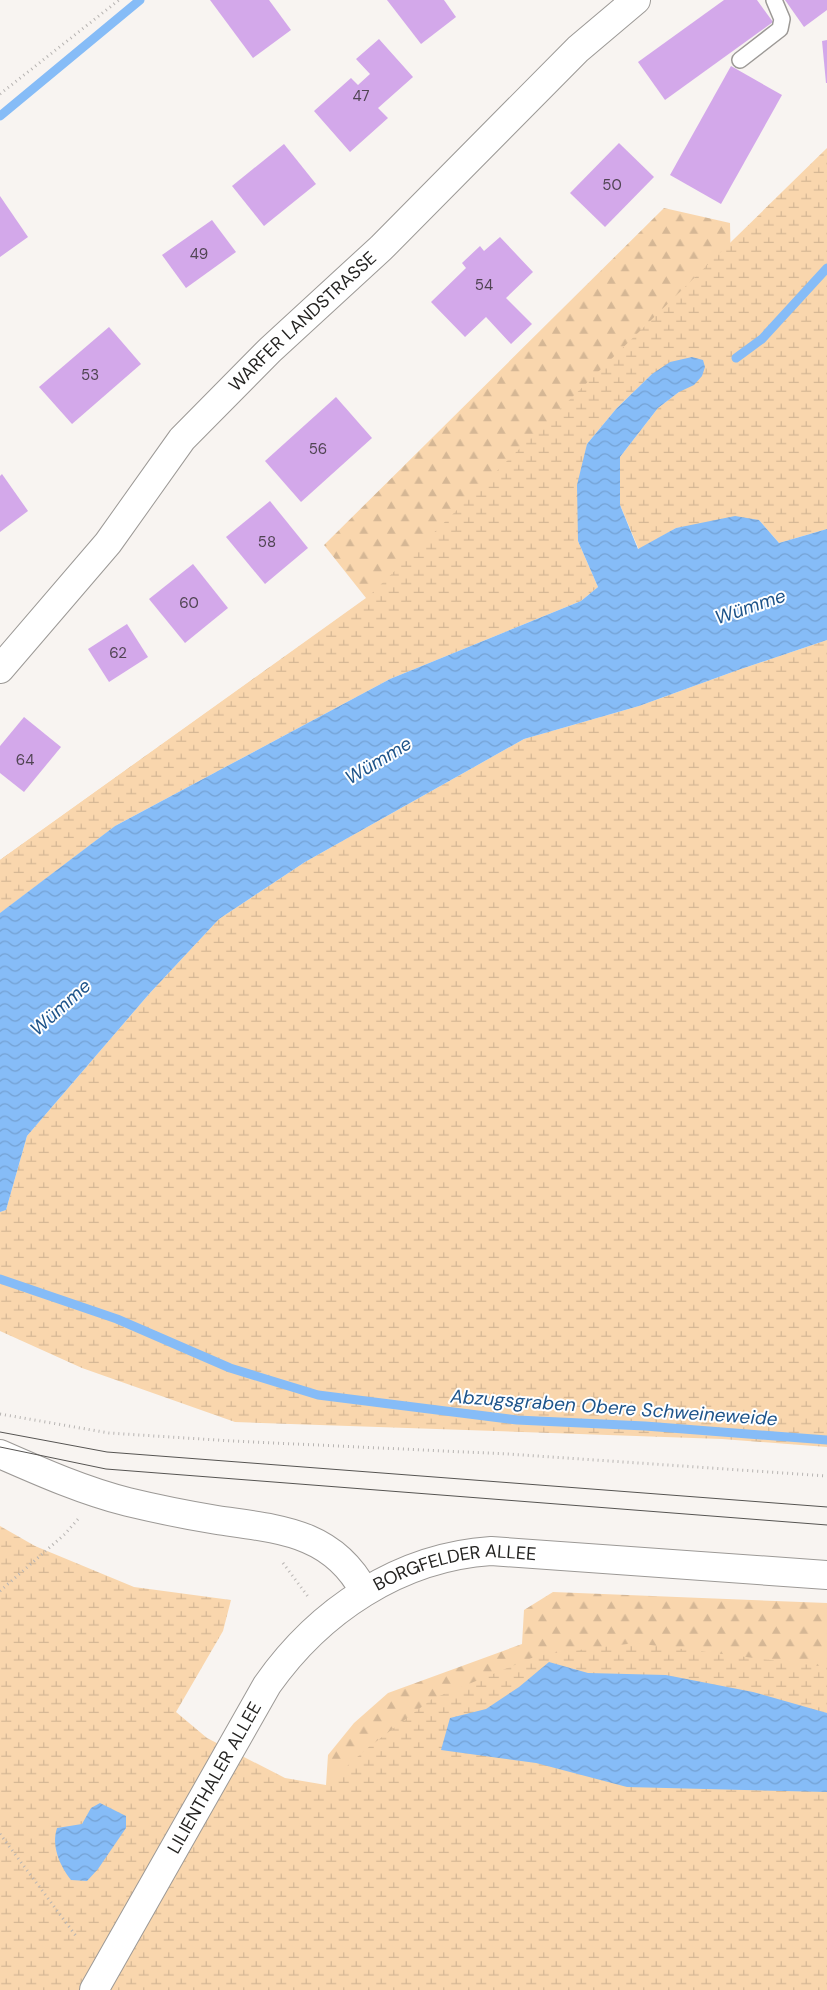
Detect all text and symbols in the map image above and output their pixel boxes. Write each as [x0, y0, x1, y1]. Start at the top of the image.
house number: 47 [352, 86, 370, 106]
house number: 50 [602, 175, 622, 195]
house number: 49 [190, 244, 208, 264]
street label: WARFER LANDSTRASSE [224, 246, 382, 397]
house number: 54 [475, 275, 493, 295]
house number: 53 [81, 365, 99, 385]
house number: 56 [309, 439, 327, 459]
house number: 58 [258, 532, 276, 552]
water label: Wümme [711, 583, 789, 630]
house number: 60 [179, 593, 199, 613]
house number: 62 [109, 643, 127, 663]
water label: Wümme [340, 731, 416, 790]
house number: 64 [16, 750, 34, 770]
water label: Wümme [25, 973, 96, 1041]
water label: Abzugsgraben Obere Schweineweide [449, 1384, 779, 1431]
street label: BORGFELDER ALLEE [369, 1539, 537, 1597]
street label: LILIENTHALER ALLEE [162, 1698, 267, 1858]

